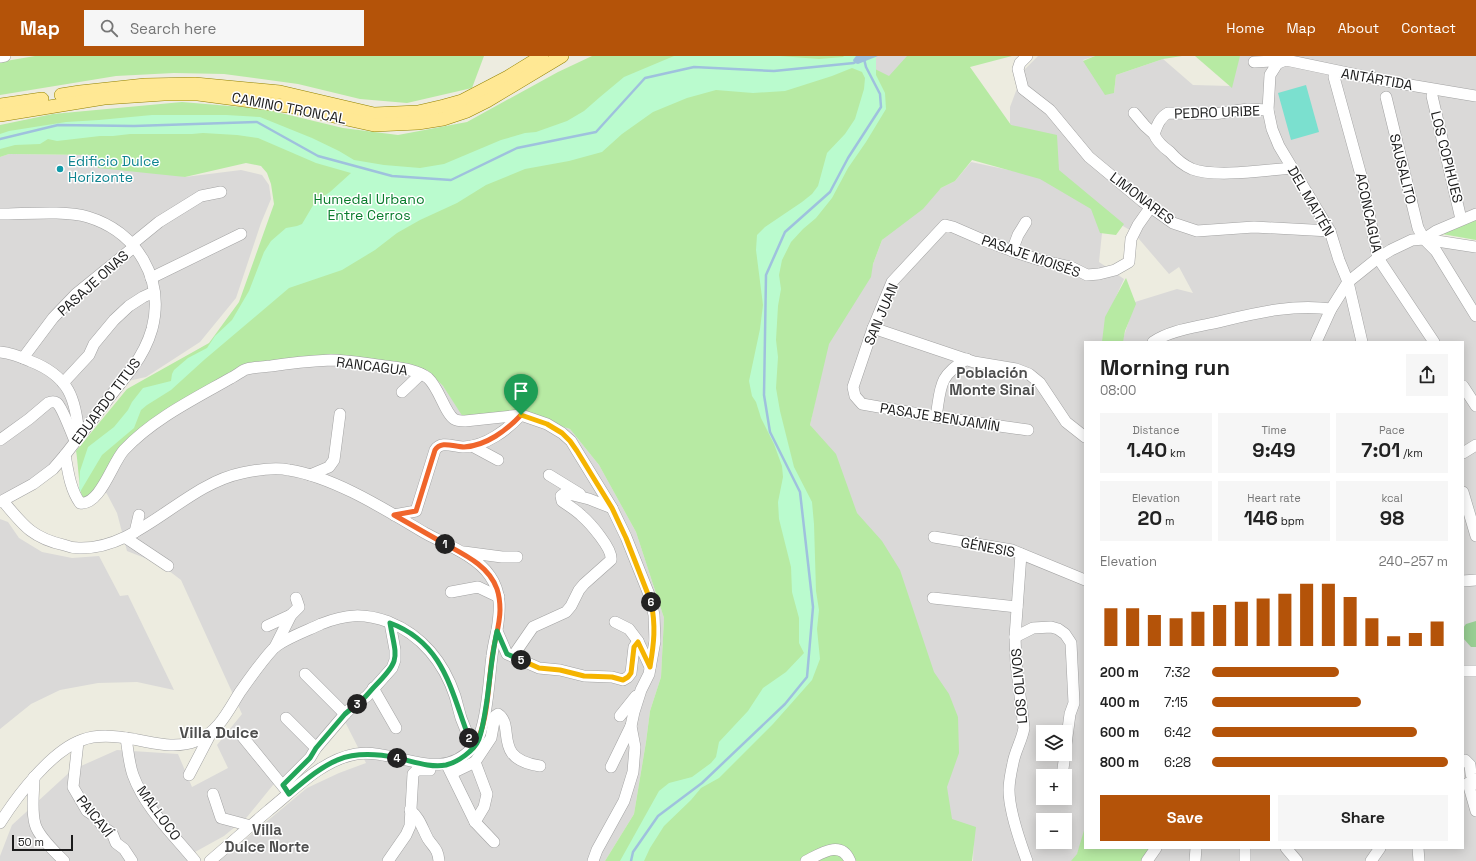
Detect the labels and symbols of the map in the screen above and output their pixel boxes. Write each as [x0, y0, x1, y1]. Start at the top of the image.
street label: ANTÁRTIDA [1340, 64, 1414, 94]
street label: CAMINO TRONCAL [230, 88, 348, 128]
street label: PEDRO URIBE [1174, 101, 1260, 122]
street label: LOS COPIHUES [1427, 109, 1467, 205]
street label: SAUSALITO [1386, 132, 1420, 206]
place label: Edificio Dulce Horizonte [68, 152, 160, 186]
street label: DEL MAITÉN [1284, 163, 1338, 239]
marker: Edificio Dulce Horizonte [55, 164, 65, 174]
street label: LIMONARES [1106, 168, 1178, 228]
street label: ACONCAGUA [1352, 171, 1386, 255]
park label: Humedal Urbano Entre Cerros [313, 190, 425, 224]
street label: PASAJE MOISÉS [979, 231, 1083, 281]
street label: PASAJE ONAS [54, 246, 132, 320]
street label: SAN JUAN [860, 280, 902, 348]
street label: RANCAGUA [335, 353, 409, 379]
street label: EDUARDO TITUS [68, 354, 144, 448]
district label: Población Monte Sinaí [949, 363, 1036, 399]
pin [504, 374, 538, 415]
street label: PASAJE BENJAMÍN [879, 399, 1001, 435]
street label: GÉNESIS [959, 533, 1017, 561]
pin: 1 [435, 534, 455, 554]
pin: 6 [641, 592, 661, 612]
street label: LOS OLIVOS [1007, 647, 1031, 725]
pin: 5 [511, 650, 531, 670]
pin: 3 [347, 694, 367, 714]
district label: Villa Dulce [179, 722, 259, 743]
pin: 2 [459, 728, 479, 748]
pin: 4 [387, 748, 407, 768]
street label: MALLOCO [133, 782, 185, 844]
street label: PAICAVÍ [73, 791, 118, 841]
district label: Villa Dulce Norte [225, 820, 310, 856]
scale bar [12, 833, 73, 852]

